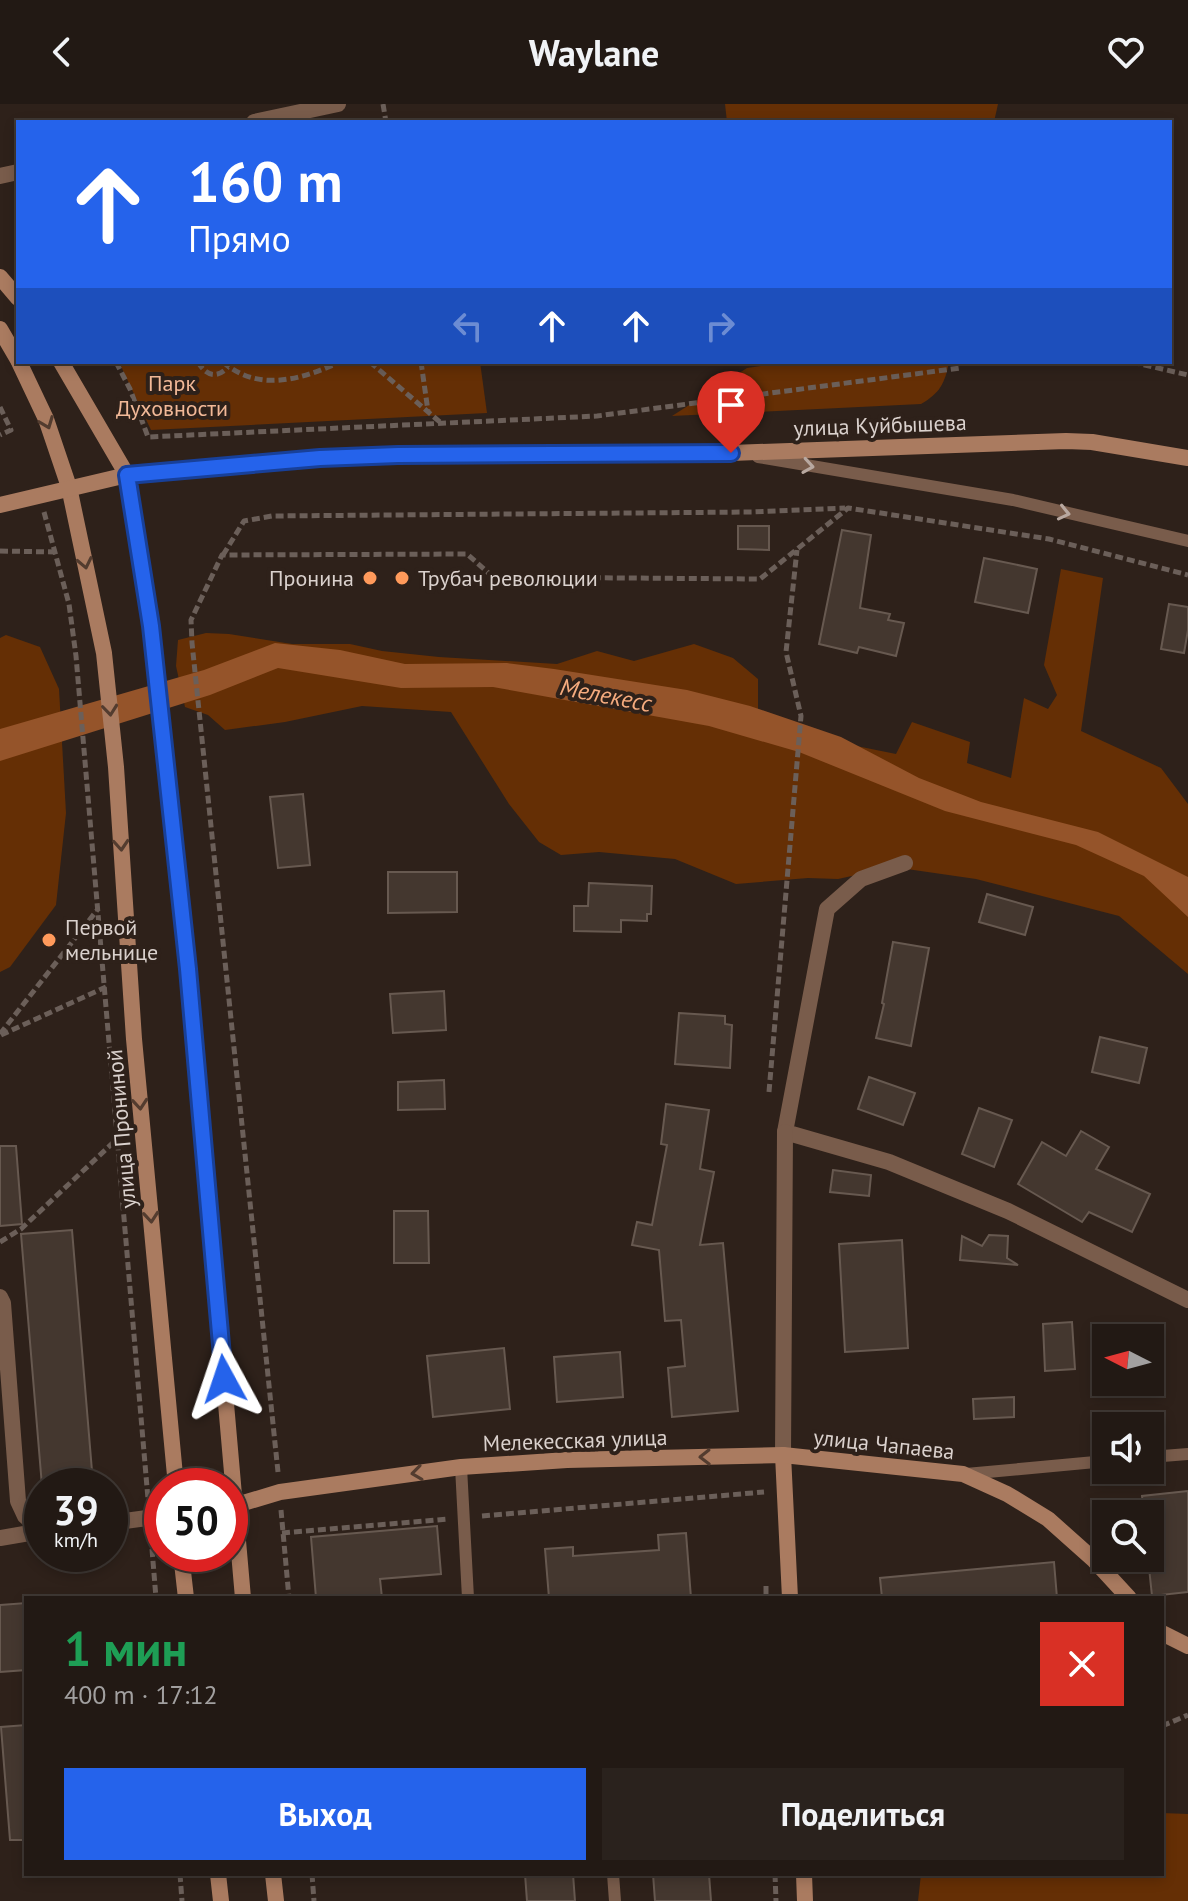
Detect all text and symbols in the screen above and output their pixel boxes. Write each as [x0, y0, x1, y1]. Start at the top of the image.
text: Waylane [529, 29, 659, 76]
icon: back [40, 30, 84, 74]
icon: heart [1104, 30, 1148, 74]
text: 160 m [188, 145, 343, 217]
icon: ahead [56, 152, 160, 256]
text: Прямо [188, 215, 291, 262]
icon: left [446, 304, 490, 348]
icon: ahead [530, 304, 574, 348]
icon: ahead [614, 304, 658, 348]
icon: right [698, 304, 742, 348]
park label: Парк Духовности [116, 369, 228, 422]
pin [697, 371, 765, 453]
icon: arrive [709, 383, 753, 427]
street label: улица Куйбышева [793, 408, 967, 442]
one-way arrow [37, 415, 54, 429]
one-way arrow [801, 456, 815, 473]
one-way arrow [1056, 503, 1070, 520]
one-way arrow [76, 556, 93, 570]
place label: Пронина [269, 564, 354, 592]
place label: Трубач революции [418, 564, 598, 592]
marker: Пронина [361, 569, 379, 587]
marker: Трубач революции [393, 569, 411, 587]
water label: Мелекесс [557, 671, 655, 719]
one-way arrow [101, 704, 118, 717]
one-way arrow [112, 839, 129, 852]
place label: Первой мельнице [65, 913, 158, 966]
marker: Первой мельнице [40, 931, 58, 949]
street label: улица Прониной [100, 1048, 142, 1210]
one-way arrow [132, 1098, 149, 1111]
one-way arrow [142, 1211, 159, 1224]
north arrow [1092, 1324, 1164, 1396]
map controls [1092, 1324, 1164, 1572]
position arrow [182, 1337, 266, 1421]
button: sound [1092, 1412, 1164, 1484]
street label: Мелекесская улица [482, 1423, 668, 1457]
street label: улица Чапаева [812, 1423, 956, 1465]
one-way arrow [698, 1448, 711, 1466]
one-way arrow [410, 1464, 424, 1481]
speed limit sign: 50 [144, 1468, 248, 1572]
text: 39 [53, 1484, 99, 1536]
button: search [1092, 1500, 1164, 1572]
text: km/h [54, 1527, 98, 1553]
text: 1 мин [64, 1617, 187, 1679]
button: close [1040, 1622, 1124, 1706]
text: 400 m · 17:12 [64, 1678, 218, 1711]
button: Выход [64, 1768, 586, 1860]
button: Поделиться [602, 1768, 1124, 1860]

